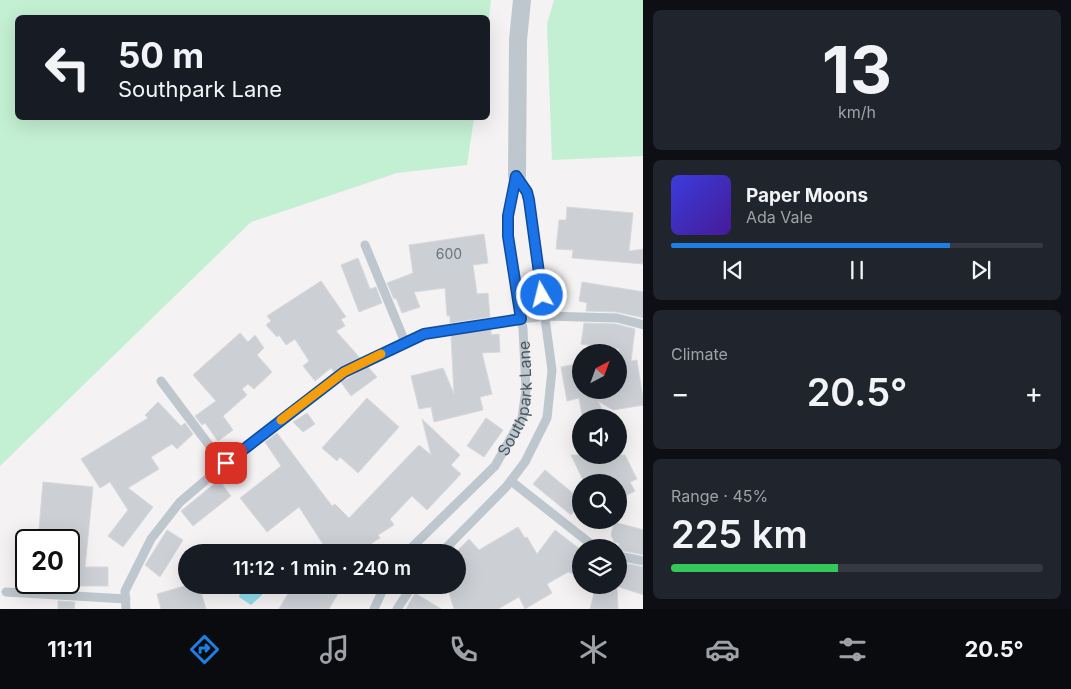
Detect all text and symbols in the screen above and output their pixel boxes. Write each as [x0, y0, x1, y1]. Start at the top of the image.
text: 13 [822, 30, 892, 109]
text: 50 m [118, 34, 204, 76]
icon: left [35, 35, 100, 100]
text: Southpark Lane [118, 76, 282, 102]
text: km/h [838, 102, 876, 122]
text: Paper Moons [746, 184, 868, 207]
text: Ada Vale [746, 207, 813, 227]
house number: 600 [436, 245, 462, 262]
icon: previous [719, 256, 747, 284]
icon: pause [843, 256, 871, 284]
icon: next [967, 256, 995, 284]
position arrow [515, 268, 567, 320]
street label: Southpark Lane [493, 340, 536, 459]
north arrow [572, 344, 628, 399]
map controls [572, 344, 627, 594]
text: Climate [671, 344, 728, 364]
text: 20.5° [807, 369, 907, 415]
text: − [671, 376, 690, 410]
text: + [1024, 376, 1043, 410]
button: sound [572, 409, 627, 464]
pin [205, 442, 247, 484]
icon: arrive [212, 449, 240, 477]
button: search [572, 474, 627, 529]
text: Range · 45% [671, 486, 768, 506]
text: 225 km [671, 511, 808, 557]
speed limit sign: 20 [15, 529, 80, 594]
button: layers [572, 539, 627, 594]
text: 11:12 · 1 min · 240 m [233, 557, 411, 580]
icon: directions [187, 632, 222, 667]
icon: music [317, 632, 352, 667]
icon: phone [446, 632, 481, 667]
icon: climate [576, 632, 611, 667]
icon: car [705, 632, 740, 667]
icon: filters [835, 632, 870, 667]
text: 11:11 [47, 636, 93, 662]
text: 20.5° [964, 636, 1024, 662]

